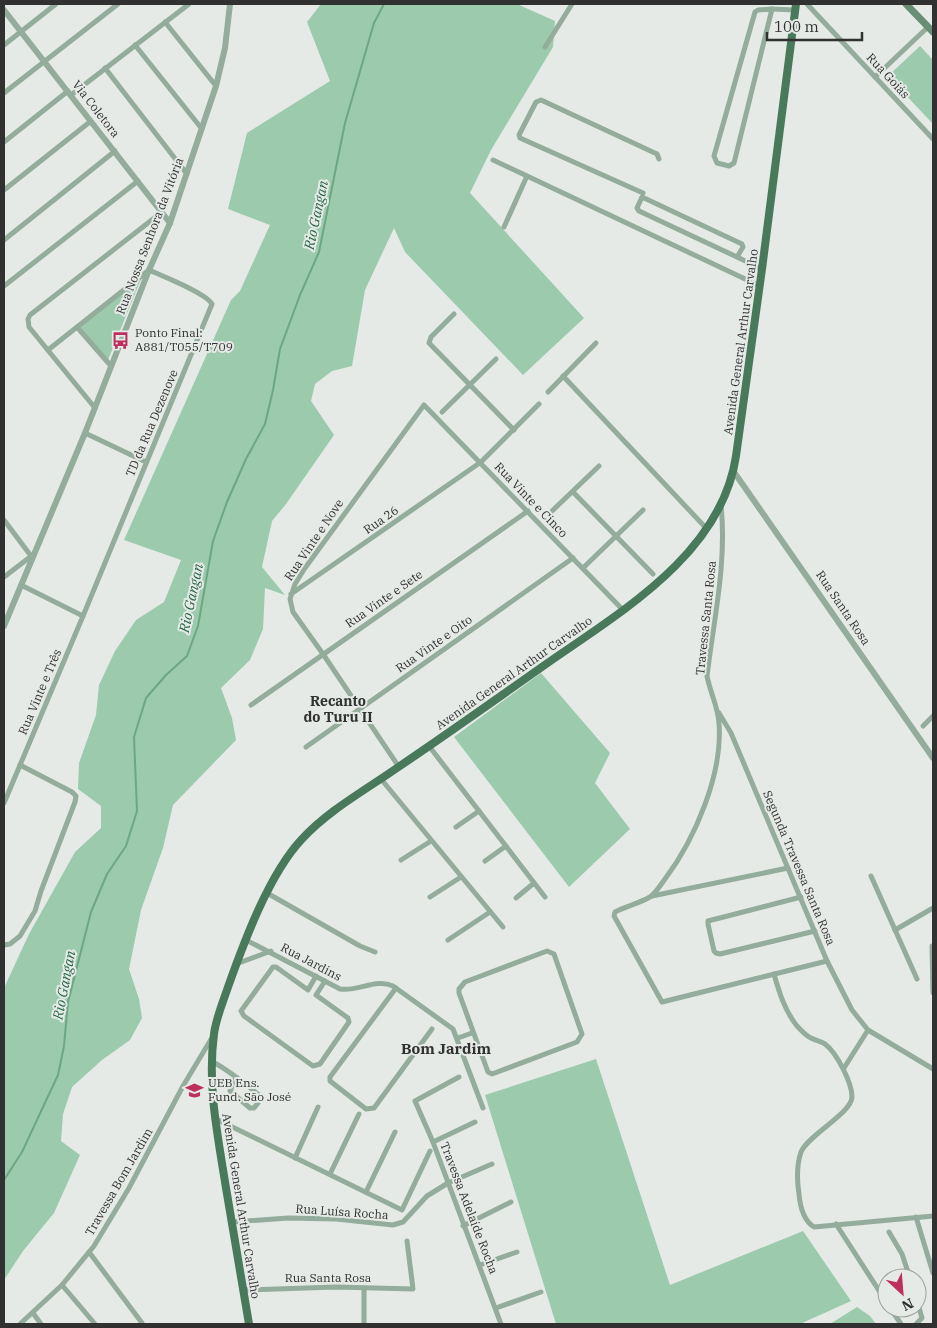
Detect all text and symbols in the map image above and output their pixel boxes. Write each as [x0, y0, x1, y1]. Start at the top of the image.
scale bar [767, 10, 862, 42]
text: 100 m [774, 17, 819, 36]
street label: Rua Goiás [864, 50, 913, 101]
street label: Via Coletora [69, 77, 124, 141]
street label: Rua Nossa Senhora da Vitória [113, 155, 187, 316]
water label: Rio Gangan [300, 179, 332, 252]
street label: Avenida General Arthur Carvalho [720, 248, 761, 436]
place label: Ponto Final: A881/T055/T709 [135, 325, 233, 354]
bus stop icon: Ponto Final: A881/T055/T709 [111, 330, 131, 350]
street label: TD da Rua Dezenove [122, 367, 181, 479]
street label: Rua Vinte e Cinco [492, 459, 571, 541]
street label: Rua Vinte e Nove [281, 496, 346, 583]
street label: Rua 26 [360, 502, 401, 537]
street label: Travessa Santa Rosa [692, 560, 719, 676]
water label: Rio Gangan [175, 562, 207, 635]
street label: Rua Vinte e Sete [342, 566, 425, 631]
street label: Rua Santa Rosa [813, 568, 874, 648]
street label: Rua Vinte e Oito [393, 612, 475, 676]
street label: Avenida General Arthur Carvalho [433, 613, 595, 733]
street label: Rua Vinte e Três [15, 646, 64, 737]
district label: Recanto do Turu II [303, 692, 373, 726]
street label: Segunda Travessa Santa Rosa [760, 788, 839, 948]
street label: Rua Jardins [278, 939, 344, 984]
water label: Rio Gangan [48, 949, 80, 1022]
district label: Bom Jardim [401, 1039, 491, 1058]
place label: UEB Ens. Fund. São José [208, 1075, 291, 1104]
school or university icon: UEB Ens. Fund. São José [184, 1080, 204, 1100]
street label: Avenida General Arthur Carvalho [219, 1112, 264, 1300]
street label: Travessa Bom Jardim [82, 1125, 156, 1238]
street label: Travessa Adelaíde Rocha [437, 1140, 502, 1276]
street label: Rua Luísa Rocha [295, 1201, 389, 1222]
north arrow [877, 1268, 927, 1318]
street label: Rua Santa Rosa [285, 1270, 372, 1285]
text: N [899, 1294, 917, 1315]

